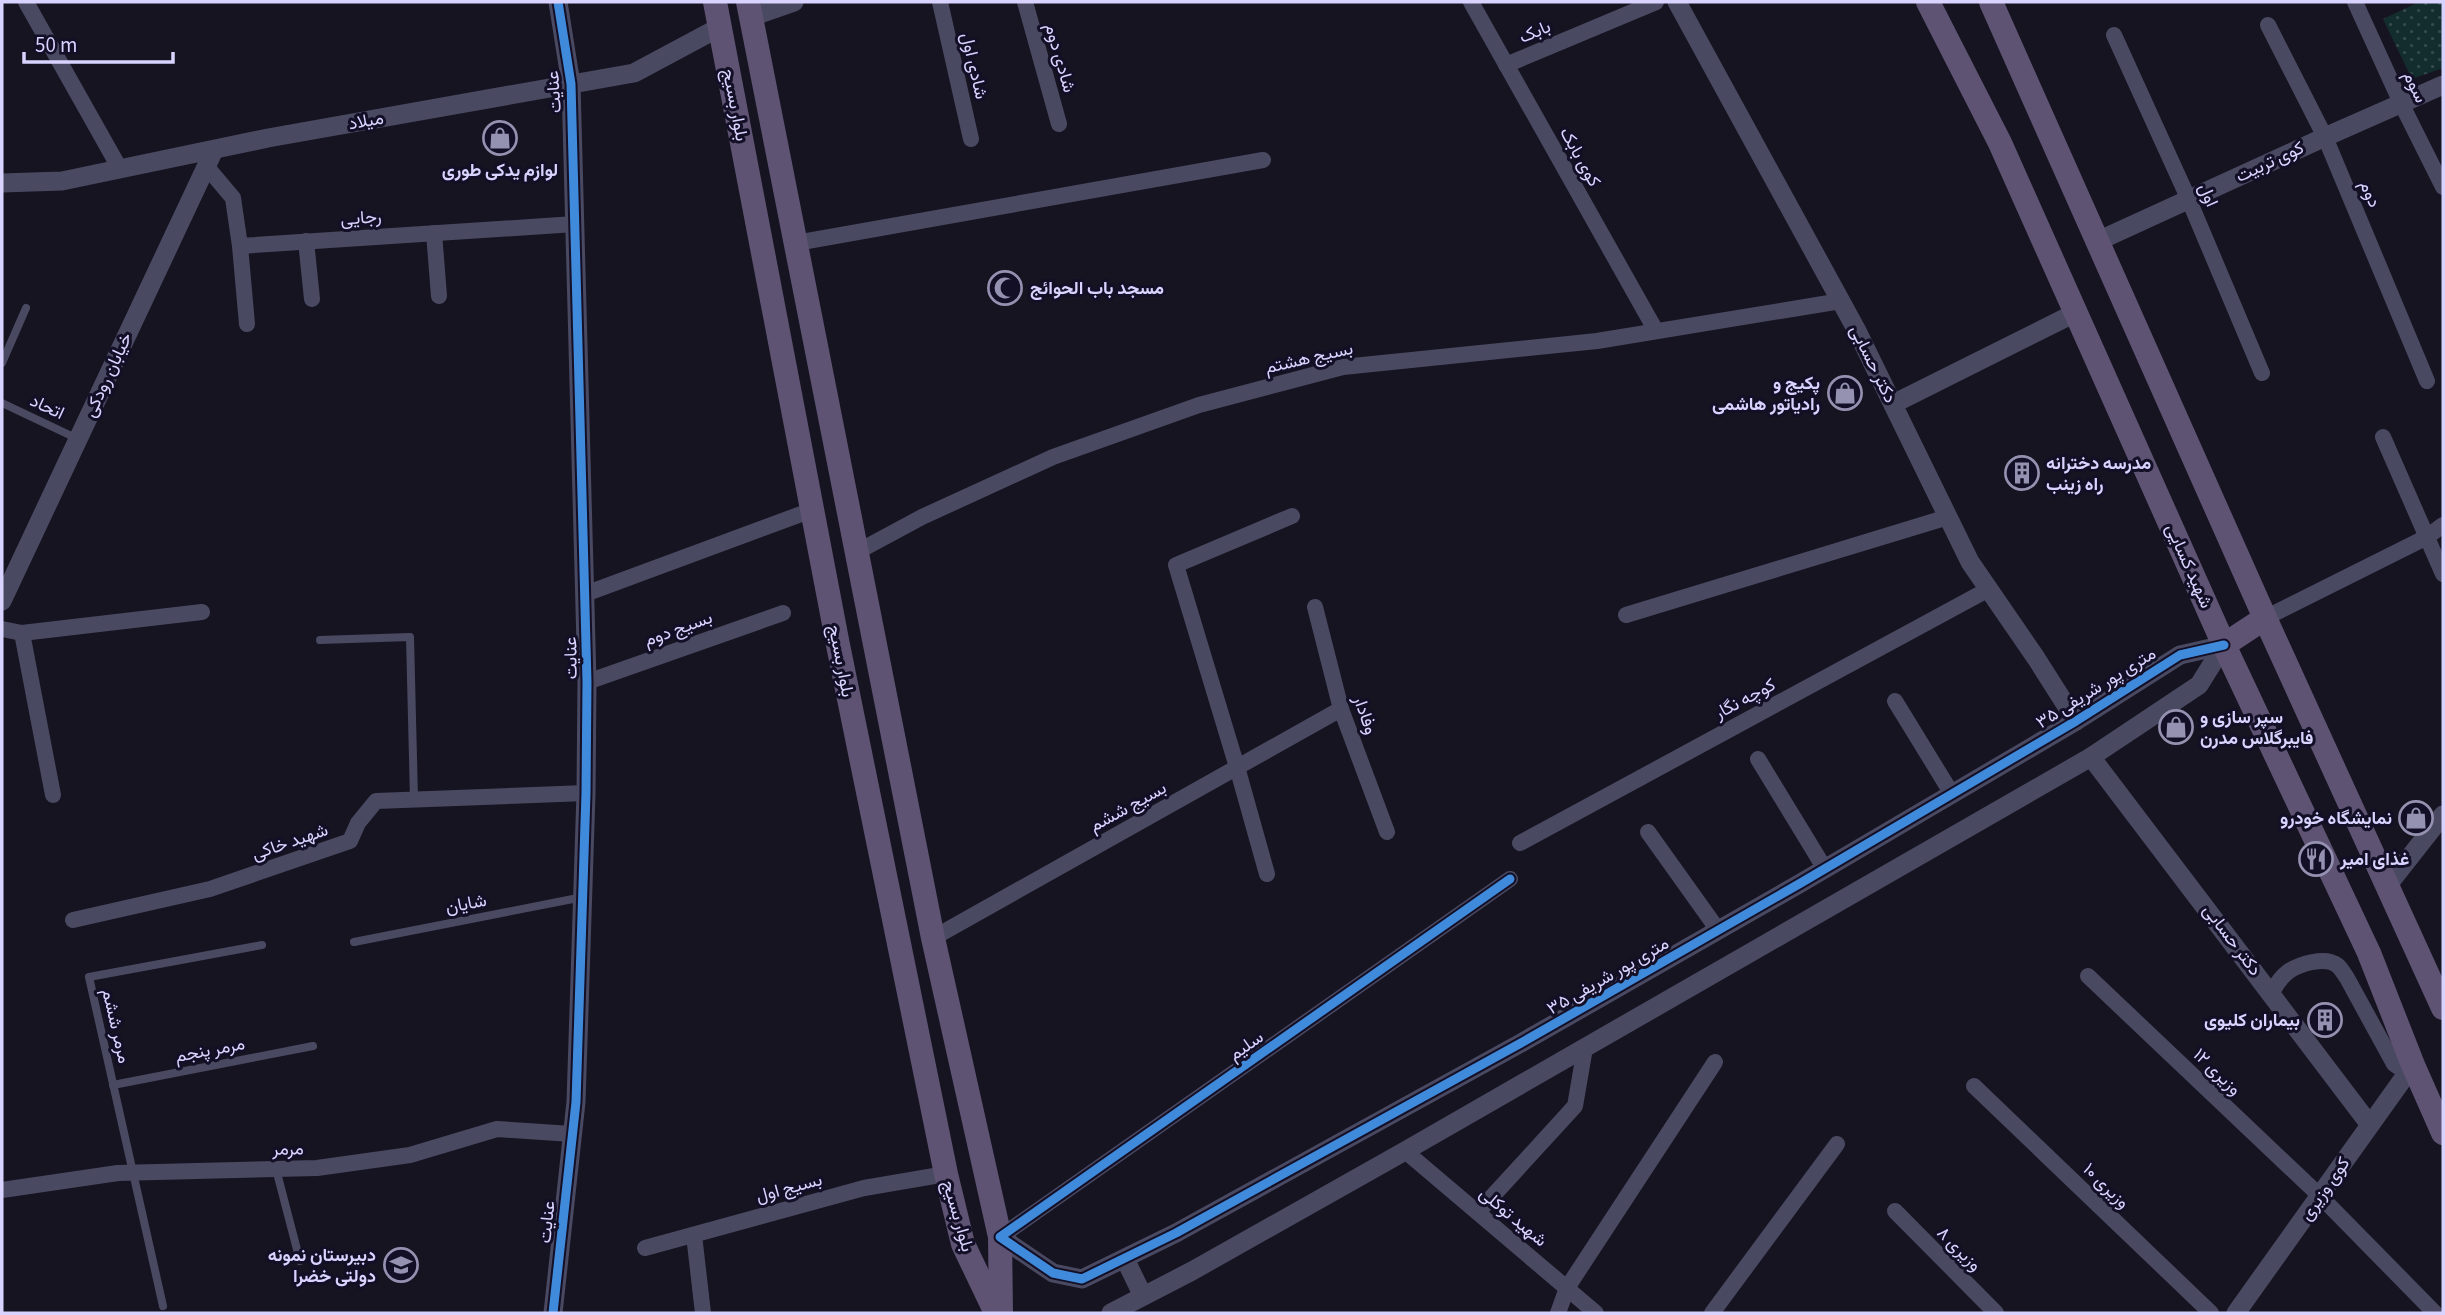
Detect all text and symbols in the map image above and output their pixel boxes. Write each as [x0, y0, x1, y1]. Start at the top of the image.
street label: بابک [1515, 14, 1555, 50]
street label: شادی دوم [1038, 20, 1082, 96]
scale bar [24, 21, 173, 65]
text: 50 m [35, 30, 77, 60]
street label: شادی اول [954, 30, 994, 102]
street label: بلوار بسیج [716, 67, 754, 143]
street label: سوم [2397, 67, 2433, 107]
street label: عنایت [540, 70, 568, 114]
street label: میلاد [346, 106, 386, 136]
shop icon: لوازم یدکی طوری [481, 119, 519, 157]
street label: کوی بابک [1553, 123, 1607, 191]
street label: کوی تربیت [2232, 135, 2308, 189]
place label: لوازم یدکی طوری [442, 158, 558, 183]
street label: دوم [2353, 177, 2387, 211]
street label: اول [2192, 179, 2224, 211]
street label: رجایی [340, 204, 382, 232]
mosque icon: مسجد باب الحوائج [986, 269, 1024, 307]
place label: مسجد باب الحوائج [1030, 276, 1164, 301]
street label: دکتر حسابی [1843, 321, 1903, 407]
street label: خیابان رودکی [77, 328, 139, 422]
street label: بسیج هشتم [1263, 336, 1355, 380]
place label: پکیج و رادیاتور هاشمی [1712, 371, 1820, 417]
shop icon: پکیج و رادیاتور هاشمی [1826, 374, 1864, 412]
street label: اتحاد [26, 388, 68, 426]
place label: مدرسه دخترانه راه زینب [2046, 451, 2152, 497]
building icon: مدرسه دخترانه راه زینب [2003, 454, 2041, 492]
street label: شهید کسایی [2159, 520, 2219, 612]
street label: بسيج دوم [640, 605, 716, 653]
street label: بلوار بسیج [822, 623, 860, 699]
street label: عنایت [558, 637, 584, 679]
street label: ۳۵ متری پور شریفی [2031, 641, 2161, 735]
street label: کوچه نگار [1709, 672, 1780, 726]
street label: وفادار [1346, 691, 1383, 738]
place label: سپر سازی و فایبرگلاس مدرن [2200, 705, 2313, 751]
shop icon: سپر سازی و فایبرگلاس مدرن [2157, 708, 2195, 746]
street label: بسیج ششم [1085, 776, 1171, 838]
shop icon: نمایشگاه خودرو [2397, 799, 2435, 837]
place label: نمایشگاه خودرو [2280, 806, 2392, 831]
street label: شهید خاکی [248, 817, 332, 867]
restaurant icon: غذای امیر [2297, 840, 2335, 878]
place label: غذای امیر [2339, 847, 2409, 872]
street label: شایان [443, 888, 489, 920]
street label: دکتر حسابی [2197, 899, 2267, 981]
street label: ۳۵ متری پور شریفی [1542, 931, 1674, 1021]
street label: مرمر ششم [95, 986, 137, 1066]
building icon: بیماران کلیوی [2306, 1001, 2344, 1039]
place label: بیماران کلیوی [2204, 1008, 2300, 1033]
street label: سلیم [1223, 1025, 1269, 1067]
street label: مرمر پنجم [173, 1031, 247, 1069]
street label: وزيری ۱۲ [2187, 1043, 2247, 1101]
street label: مرمر [271, 1136, 304, 1162]
street label: کوی وزیری [2294, 1152, 2356, 1226]
street label: وزیری ۱۰ [2077, 1157, 2135, 1215]
street label: بسیج اول [753, 1167, 825, 1209]
street label: بلوار بسیج [936, 1177, 980, 1255]
street label: شهید توکلی [1474, 1181, 1552, 1253]
street label: عنایت [532, 1200, 562, 1244]
street label: وزیری ۸ [1931, 1221, 1987, 1277]
place label: دبیرستان نمونه دولتی خضرا [268, 1243, 376, 1289]
school or university icon: دبیرستان نمونه دولتی خضرا [382, 1246, 420, 1284]

